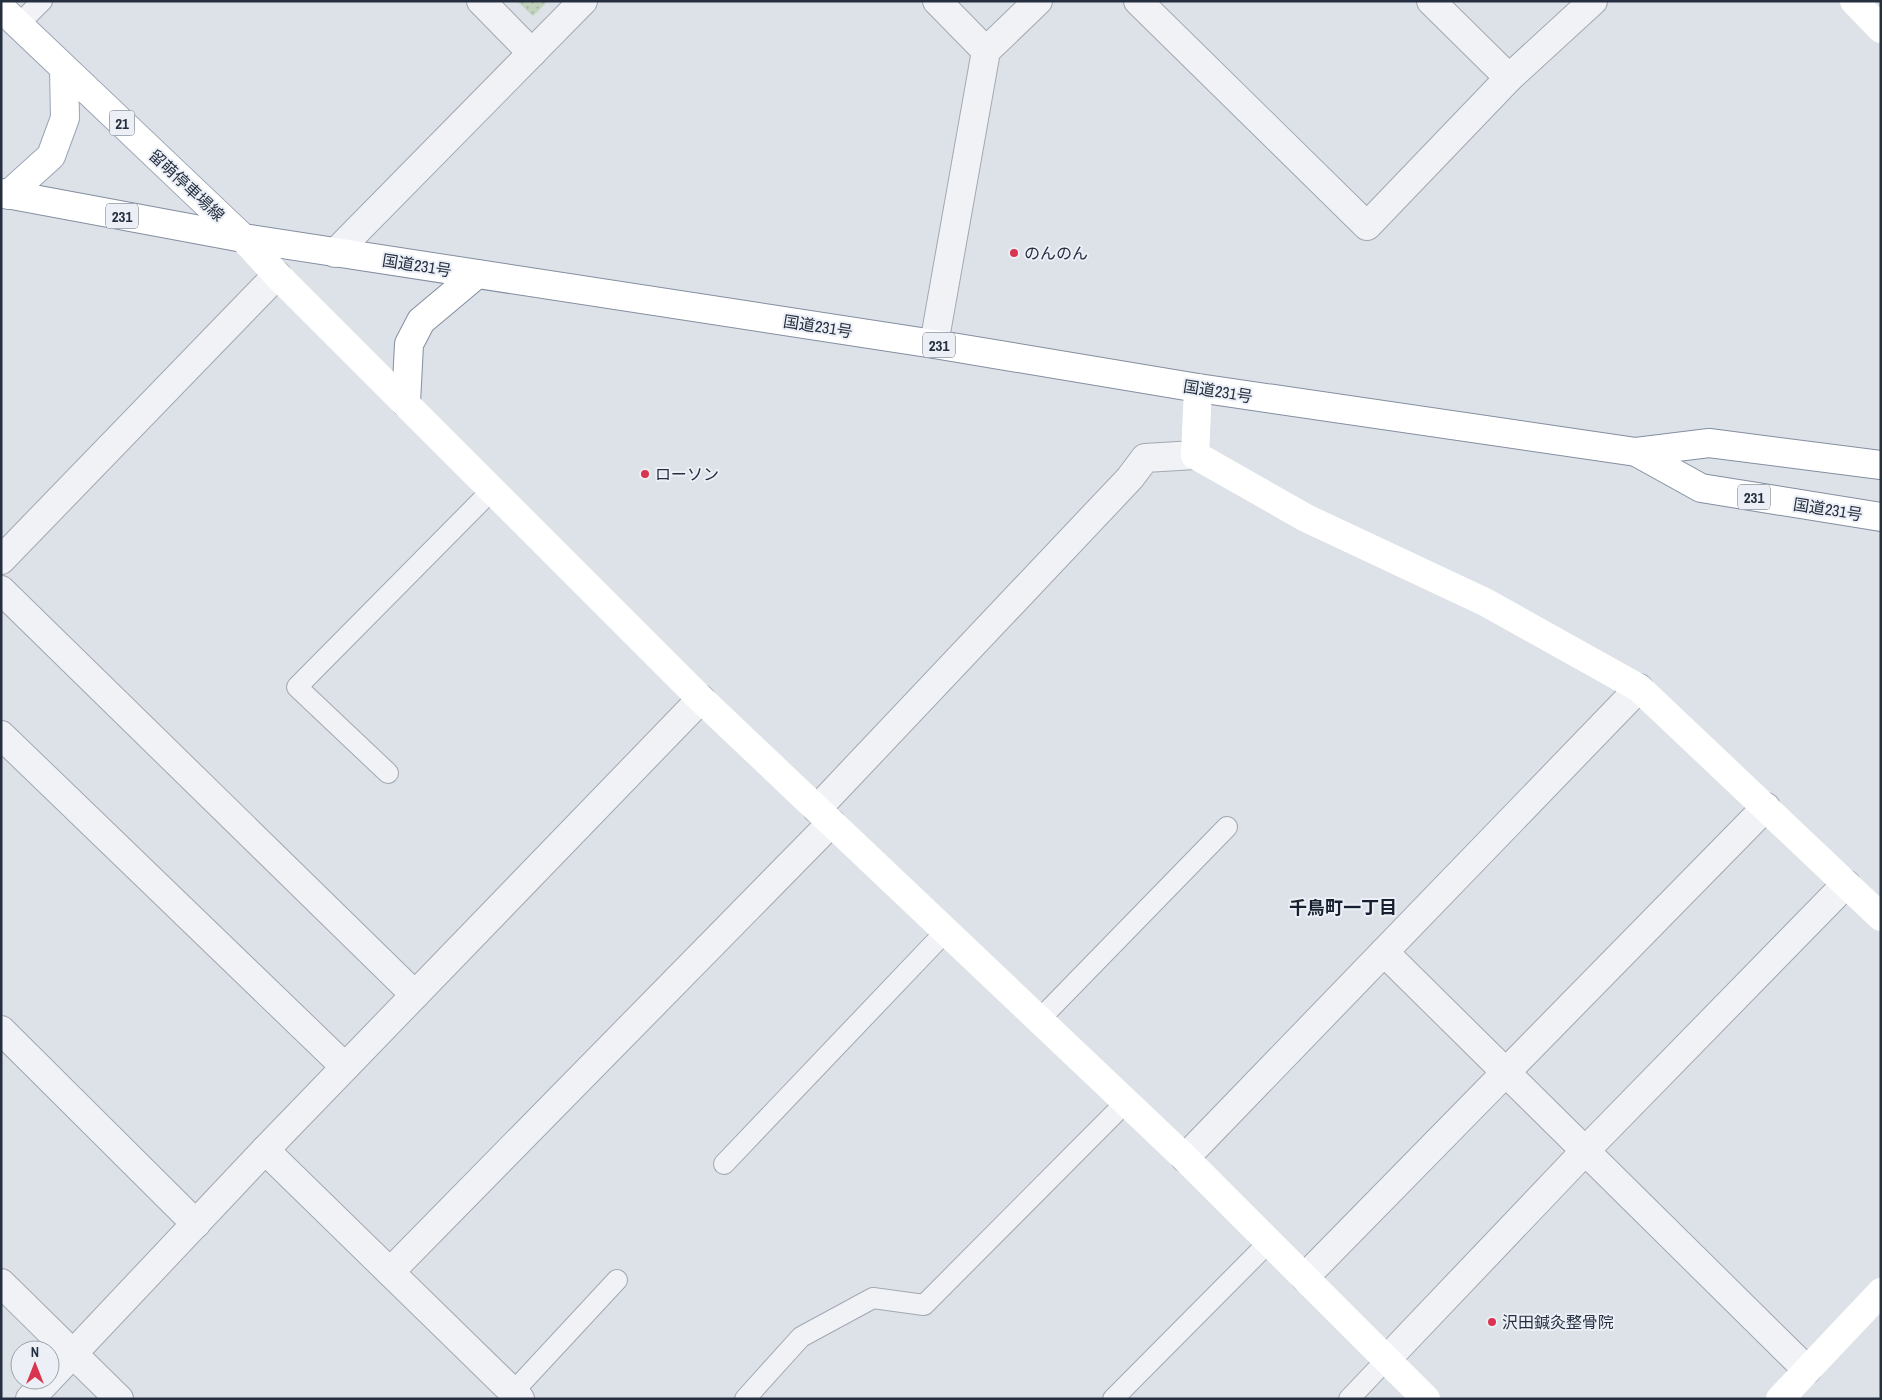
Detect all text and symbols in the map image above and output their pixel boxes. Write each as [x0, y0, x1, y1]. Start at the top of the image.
road number: 21 [110, 110, 134, 136]
street label: 留萌停車場線 [144, 144, 230, 226]
road number: 231 [106, 204, 138, 228]
place label: のんのん [1024, 242, 1088, 264]
marker: のんのん [1008, 247, 1020, 259]
street label: 国道231号 [381, 249, 453, 281]
street label: 国道231号 [782, 310, 854, 342]
road number: 231 [923, 332, 955, 358]
street label: 国道231号 [1182, 375, 1254, 407]
place label: ローソン [655, 463, 719, 485]
marker: ローソン [639, 468, 651, 480]
road number: 231 [1738, 484, 1770, 510]
street label: 国道231号 [1792, 493, 1864, 525]
district label: 千鳥町一丁目 [1289, 895, 1397, 920]
place label: 沢田鍼灸整骨院 [1502, 1311, 1614, 1333]
marker: 沢田鍼灸整骨院 [1486, 1316, 1498, 1328]
north arrow [10, 1340, 60, 1390]
text: N [31, 1343, 39, 1361]

